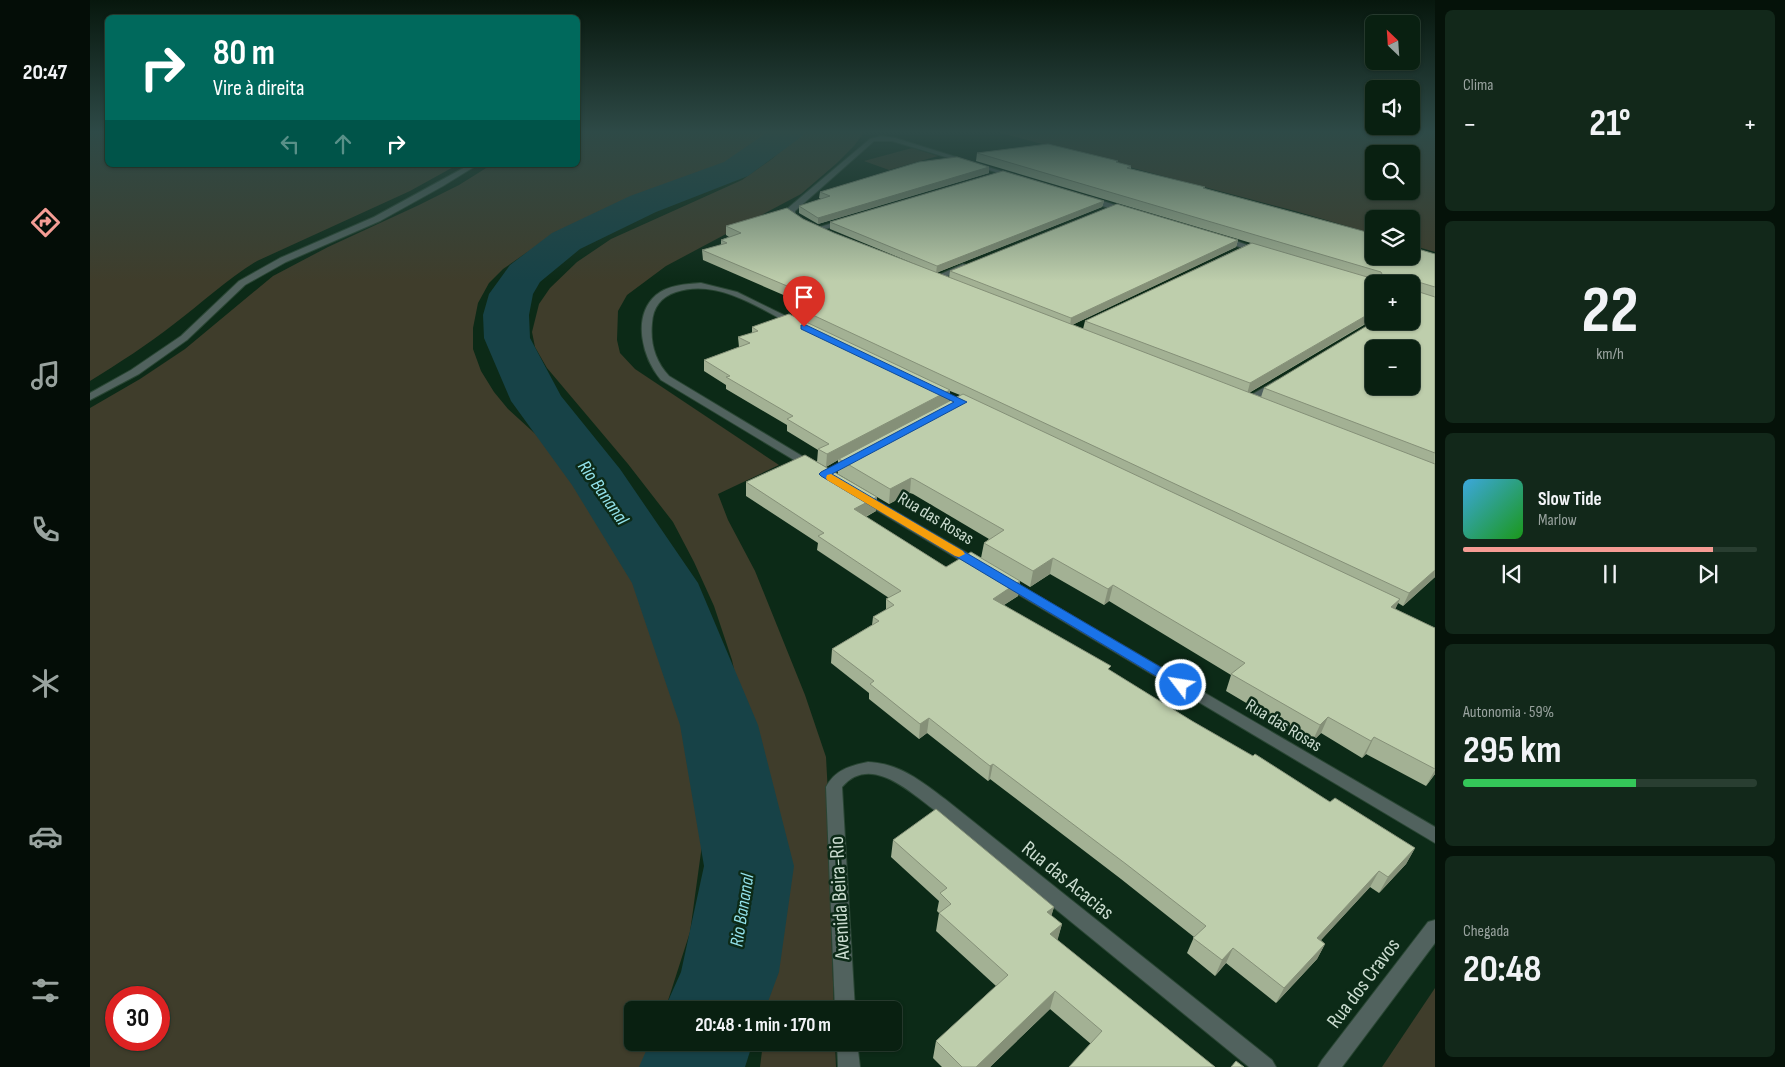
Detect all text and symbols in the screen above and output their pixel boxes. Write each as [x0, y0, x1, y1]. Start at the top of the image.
north arrow [1365, 15, 1420, 70]
map controls [1365, 15, 1420, 395]
text: 80 m [213, 32, 275, 75]
icon: right [130, 35, 195, 100]
text: 20:47 [23, 59, 67, 86]
text: Vire à direita [213, 75, 305, 102]
text: Clima [1463, 76, 1493, 95]
button: sound [1365, 80, 1420, 135]
text: 21° [1589, 101, 1631, 146]
text: − [1463, 108, 1477, 141]
text: + [1743, 108, 1757, 141]
icon: left [276, 130, 304, 158]
icon: ahead [329, 130, 357, 158]
icon: right [382, 130, 410, 158]
button: search [1365, 145, 1420, 200]
icon: directions [28, 205, 63, 240]
button: layers [1365, 210, 1420, 265]
text: 22 [1582, 273, 1638, 351]
button: + [1365, 275, 1420, 330]
pin [783, 276, 825, 327]
icon: arrive [790, 283, 818, 311]
button: − [1365, 340, 1420, 395]
text: km/h [1596, 345, 1624, 364]
icon: music [28, 358, 63, 393]
water label: Rio Bananal [572, 456, 634, 530]
street label: Rua das Rosas [894, 488, 977, 549]
text: Slow Tide [1538, 488, 1602, 511]
text: Marlow [1538, 511, 1577, 530]
icon: phone [28, 512, 63, 547]
icon: previous [1498, 560, 1526, 588]
icon: pause [1596, 560, 1624, 588]
icon: next [1694, 560, 1722, 588]
position arrow [1154, 658, 1206, 710]
icon: climate [28, 666, 63, 701]
street label: Rua das Rosas [1242, 695, 1325, 756]
text: Autonomia · 59% [1463, 703, 1554, 722]
text: 295 km [1463, 728, 1562, 773]
icon: car [28, 819, 63, 854]
street label: Avenida Beira-Rio [824, 836, 855, 961]
street label: Rua das Acacias [1017, 836, 1119, 925]
water label: Rio Bananal [725, 872, 760, 948]
text: Chegada [1463, 922, 1509, 941]
street label: Rua dos Cravos [1321, 933, 1405, 1033]
text: 20:48 [1463, 947, 1541, 992]
icon: filters [28, 973, 63, 1008]
speed limit sign: 30 [105, 986, 170, 1051]
text: 20:48 · 1 min · 170 m [695, 1014, 831, 1037]

